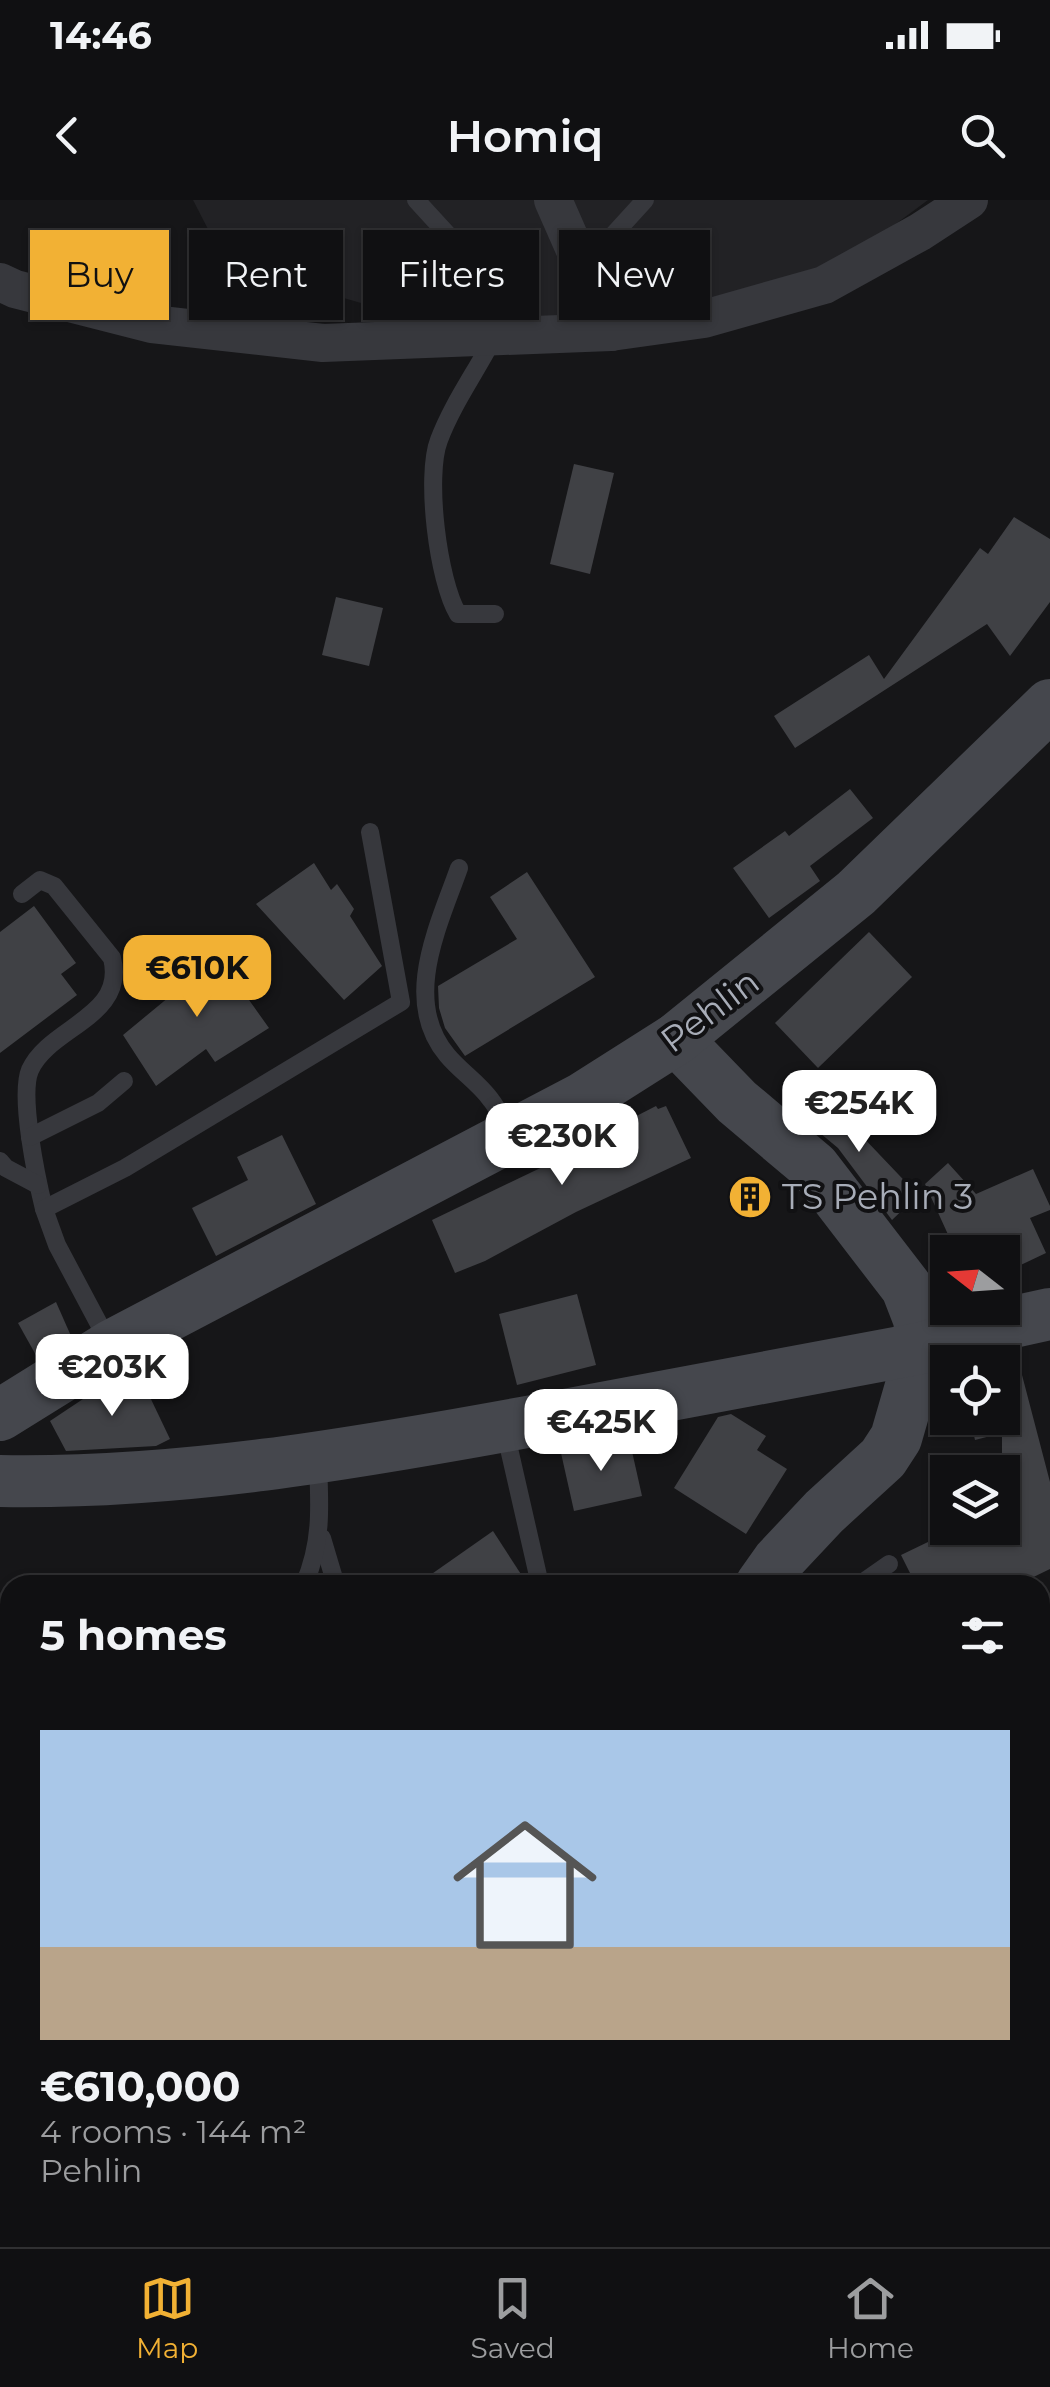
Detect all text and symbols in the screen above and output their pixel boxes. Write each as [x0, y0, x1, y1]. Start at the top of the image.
text: 14:46 [50, 12, 152, 59]
icon: back [40, 108, 95, 163]
text: Homiq [447, 108, 603, 163]
icon: search [955, 108, 1010, 163]
chip: Buy [30, 230, 169, 320]
chip: Rent [189, 230, 343, 320]
chip: Filters [363, 230, 539, 320]
chip: New [559, 230, 710, 320]
pin: €610K [127, 935, 267, 1020]
text: €610K [145, 948, 249, 987]
street label: Pehlin [652, 960, 767, 1061]
pin: €254K [789, 1070, 929, 1155]
text: €254K [804, 1083, 914, 1122]
pin: €230K [492, 1103, 632, 1188]
text: €230K [507, 1116, 617, 1155]
building icon: TS Pehlin 3 [727, 1174, 773, 1220]
place label: TS Pehlin 3 [782, 1175, 973, 1218]
north arrow [930, 1235, 1020, 1325]
map controls [930, 1235, 1020, 1545]
pin: €203K [42, 1334, 182, 1419]
button: locate [930, 1345, 1020, 1435]
text: €203K [58, 1347, 166, 1386]
pin: €425K [531, 1389, 671, 1474]
text: €425K [546, 1402, 656, 1441]
button: layers [930, 1455, 1020, 1545]
icon: filters [955, 1608, 1010, 1663]
text: 5 homes [40, 1609, 227, 1661]
icon: home [435, 1795, 615, 1975]
text: €610,000 [40, 2060, 240, 2112]
text: 4 rooms · 144 m² [40, 2112, 306, 2151]
text: Pehlin [40, 2151, 142, 2190]
tab: Map [136, 2271, 198, 2365]
tab: Saved [471, 2271, 555, 2365]
tab: Home [827, 2271, 914, 2365]

